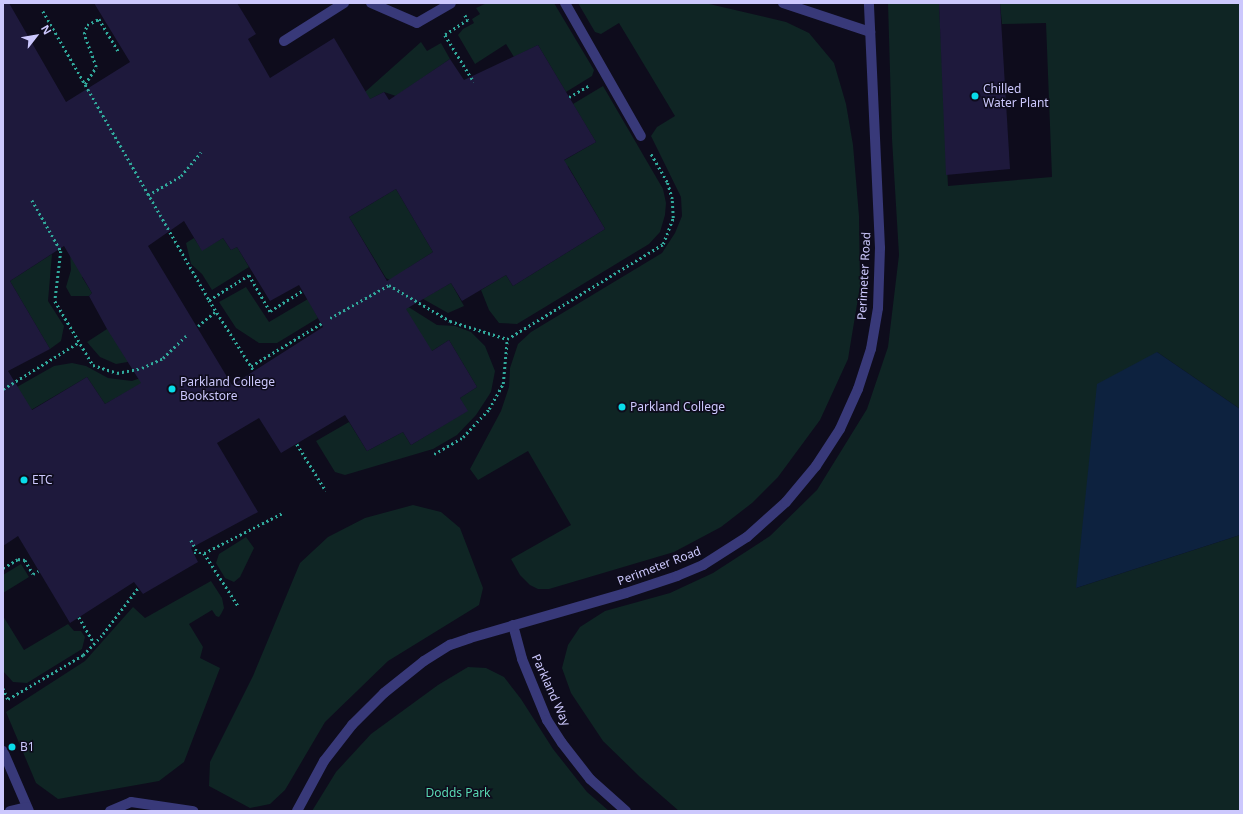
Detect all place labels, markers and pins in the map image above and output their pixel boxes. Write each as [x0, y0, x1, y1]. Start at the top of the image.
place label: Chilled Water Plant [983, 82, 1049, 110]
marker: Chilled Water Plant [970, 91, 980, 101]
place label: Parkland College Bookstore [180, 375, 275, 403]
marker: Parkland College Bookstore [167, 384, 177, 394]
place label: Parkland College [630, 400, 725, 414]
marker: Parkland College [617, 402, 627, 412]
place label: ETC [32, 473, 53, 487]
marker: ETC [19, 475, 29, 485]
place label: B1 [20, 740, 35, 754]
marker: B1 [7, 742, 17, 752]

